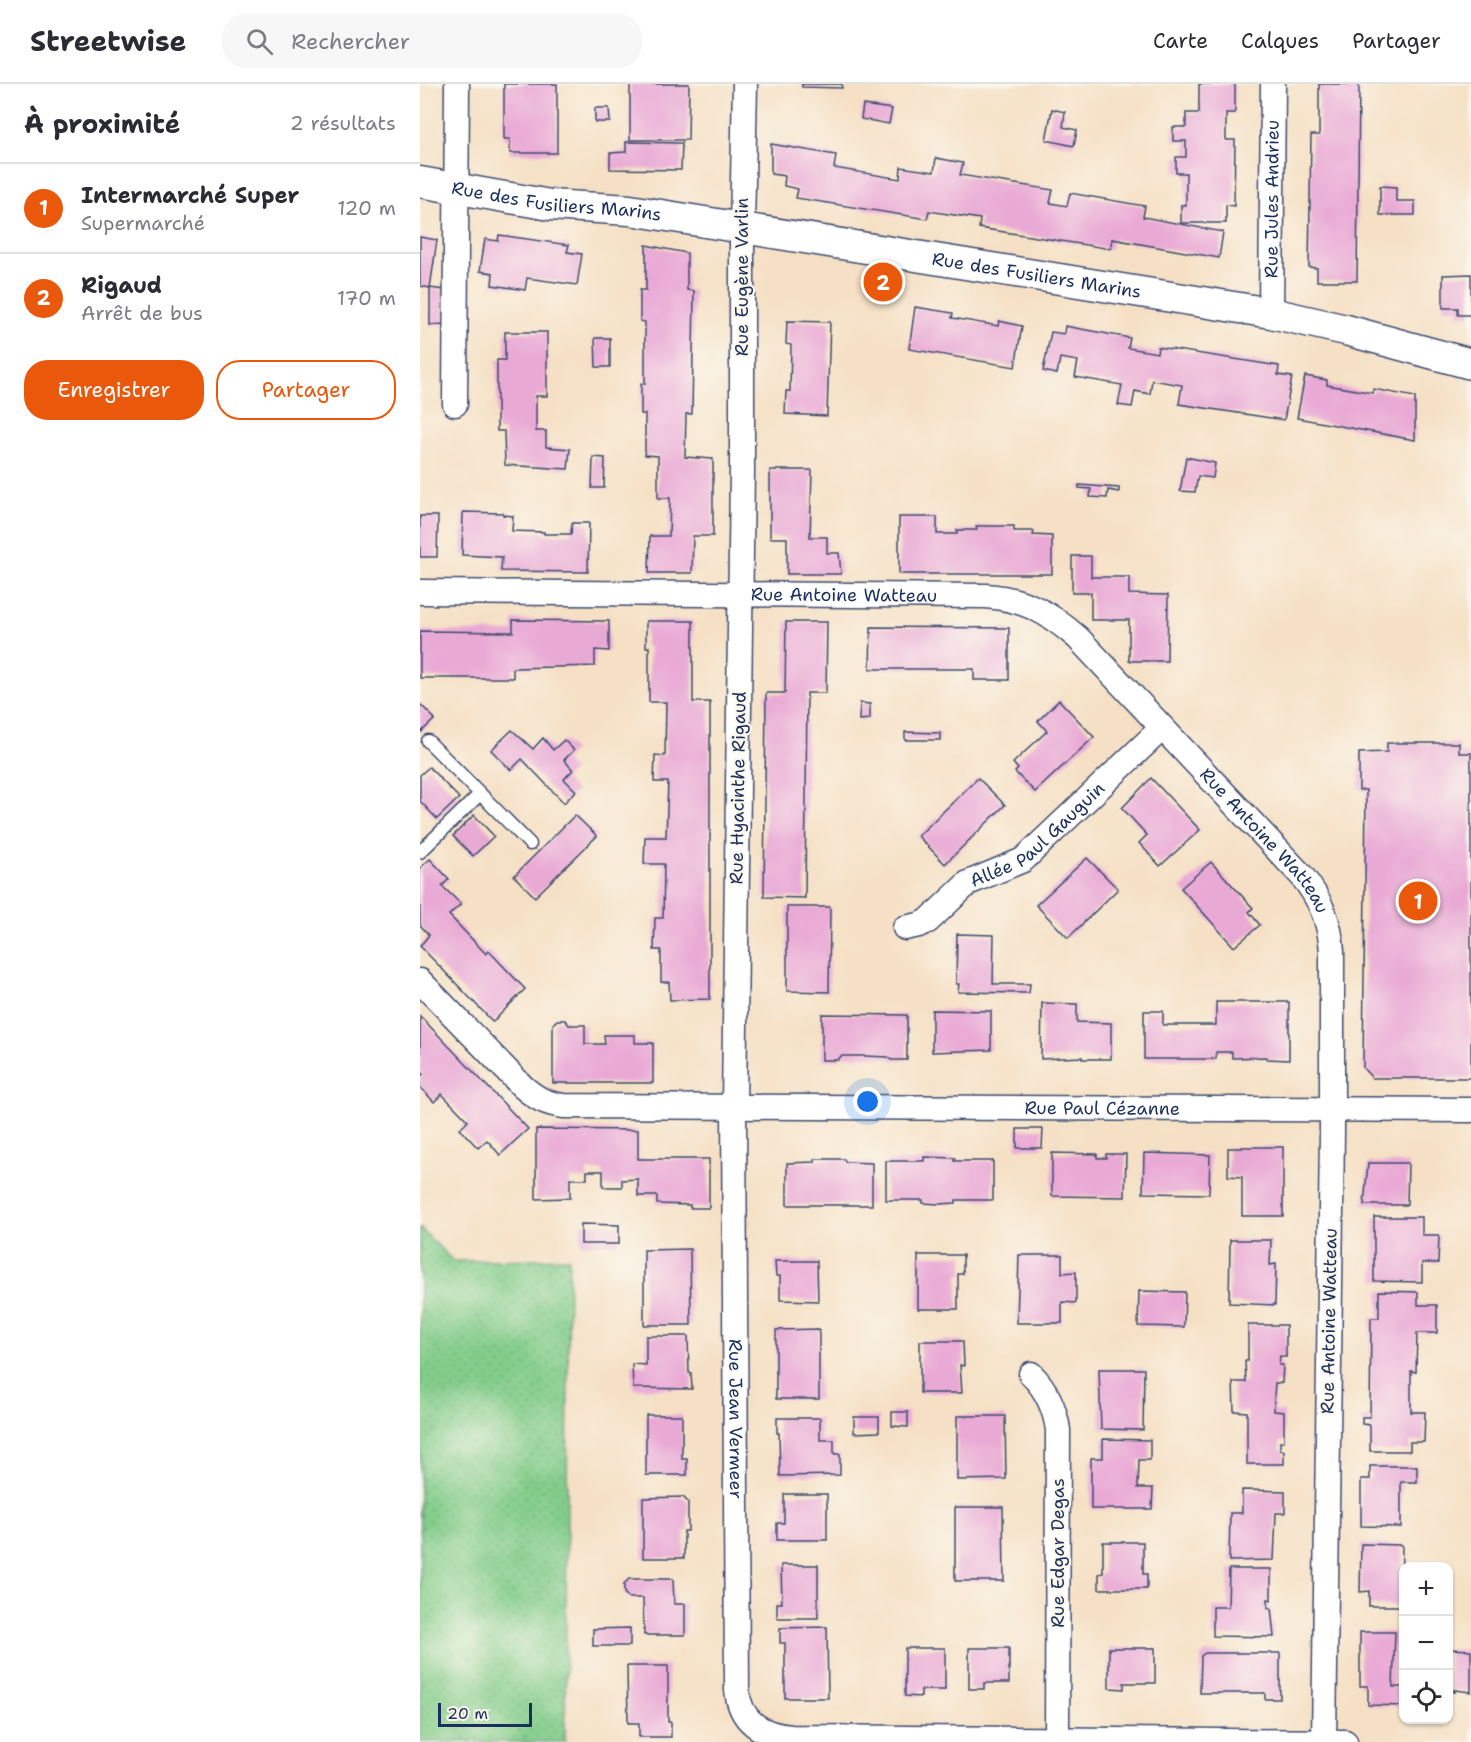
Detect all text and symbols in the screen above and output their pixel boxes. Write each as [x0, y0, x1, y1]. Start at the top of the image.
search box [222, 14, 642, 68]
text: Streetwise [30, 22, 186, 60]
icon: search [243, 25, 276, 58]
text: Rechercher [291, 27, 410, 56]
text: Carte [1153, 27, 1208, 55]
text: Calques [1241, 27, 1319, 55]
text: Partager [1352, 27, 1441, 55]
text: À proximité [24, 106, 180, 141]
text: 2 résultats [290, 110, 396, 136]
street label: Rue Jules Andrieu [1259, 120, 1285, 278]
street label: Rue des Fusiliers Marins [450, 176, 663, 227]
text: Intermarché Super [81, 181, 299, 210]
text: 1 [39, 195, 48, 221]
text: 120 m [337, 195, 396, 221]
street label: Rue Eugène Varlin [730, 198, 754, 356]
text: Supermarché [81, 210, 205, 236]
street label: Rue des Fusiliers Marins [930, 247, 1143, 304]
pin: 2 [864, 260, 902, 304]
text: Rigaud [81, 271, 162, 300]
text: 2 [37, 285, 51, 311]
text: 170 m [337, 285, 396, 311]
text: Arrêt de bus [81, 300, 203, 326]
button: Enregistrer [24, 360, 204, 420]
button: Partager [216, 360, 396, 420]
street label: Rue Antoine Watteau [751, 582, 937, 608]
street label: Rue Hyacinthe Rigaud [724, 691, 752, 885]
street label: Rue Antoine Watteau [1194, 763, 1335, 917]
street label: Allée Paul Gauguin [966, 777, 1110, 893]
pin: 1 [1398, 878, 1438, 924]
your location [853, 1087, 882, 1116]
street label: Rue Paul Cézanne [1024, 1096, 1180, 1121]
street label: Rue Antoine Watteau [1315, 1228, 1343, 1414]
street label: Rue Jean Vermeer [723, 1339, 748, 1499]
street label: Rue Edgar Degas [1046, 1478, 1070, 1628]
map controls [1399, 1562, 1453, 1724]
button: + [1399, 1562, 1453, 1616]
button: − [1399, 1616, 1453, 1670]
button: locate [1399, 1670, 1453, 1724]
scale bar [438, 1700, 532, 1728]
text: 20 m [447, 1703, 488, 1724]

